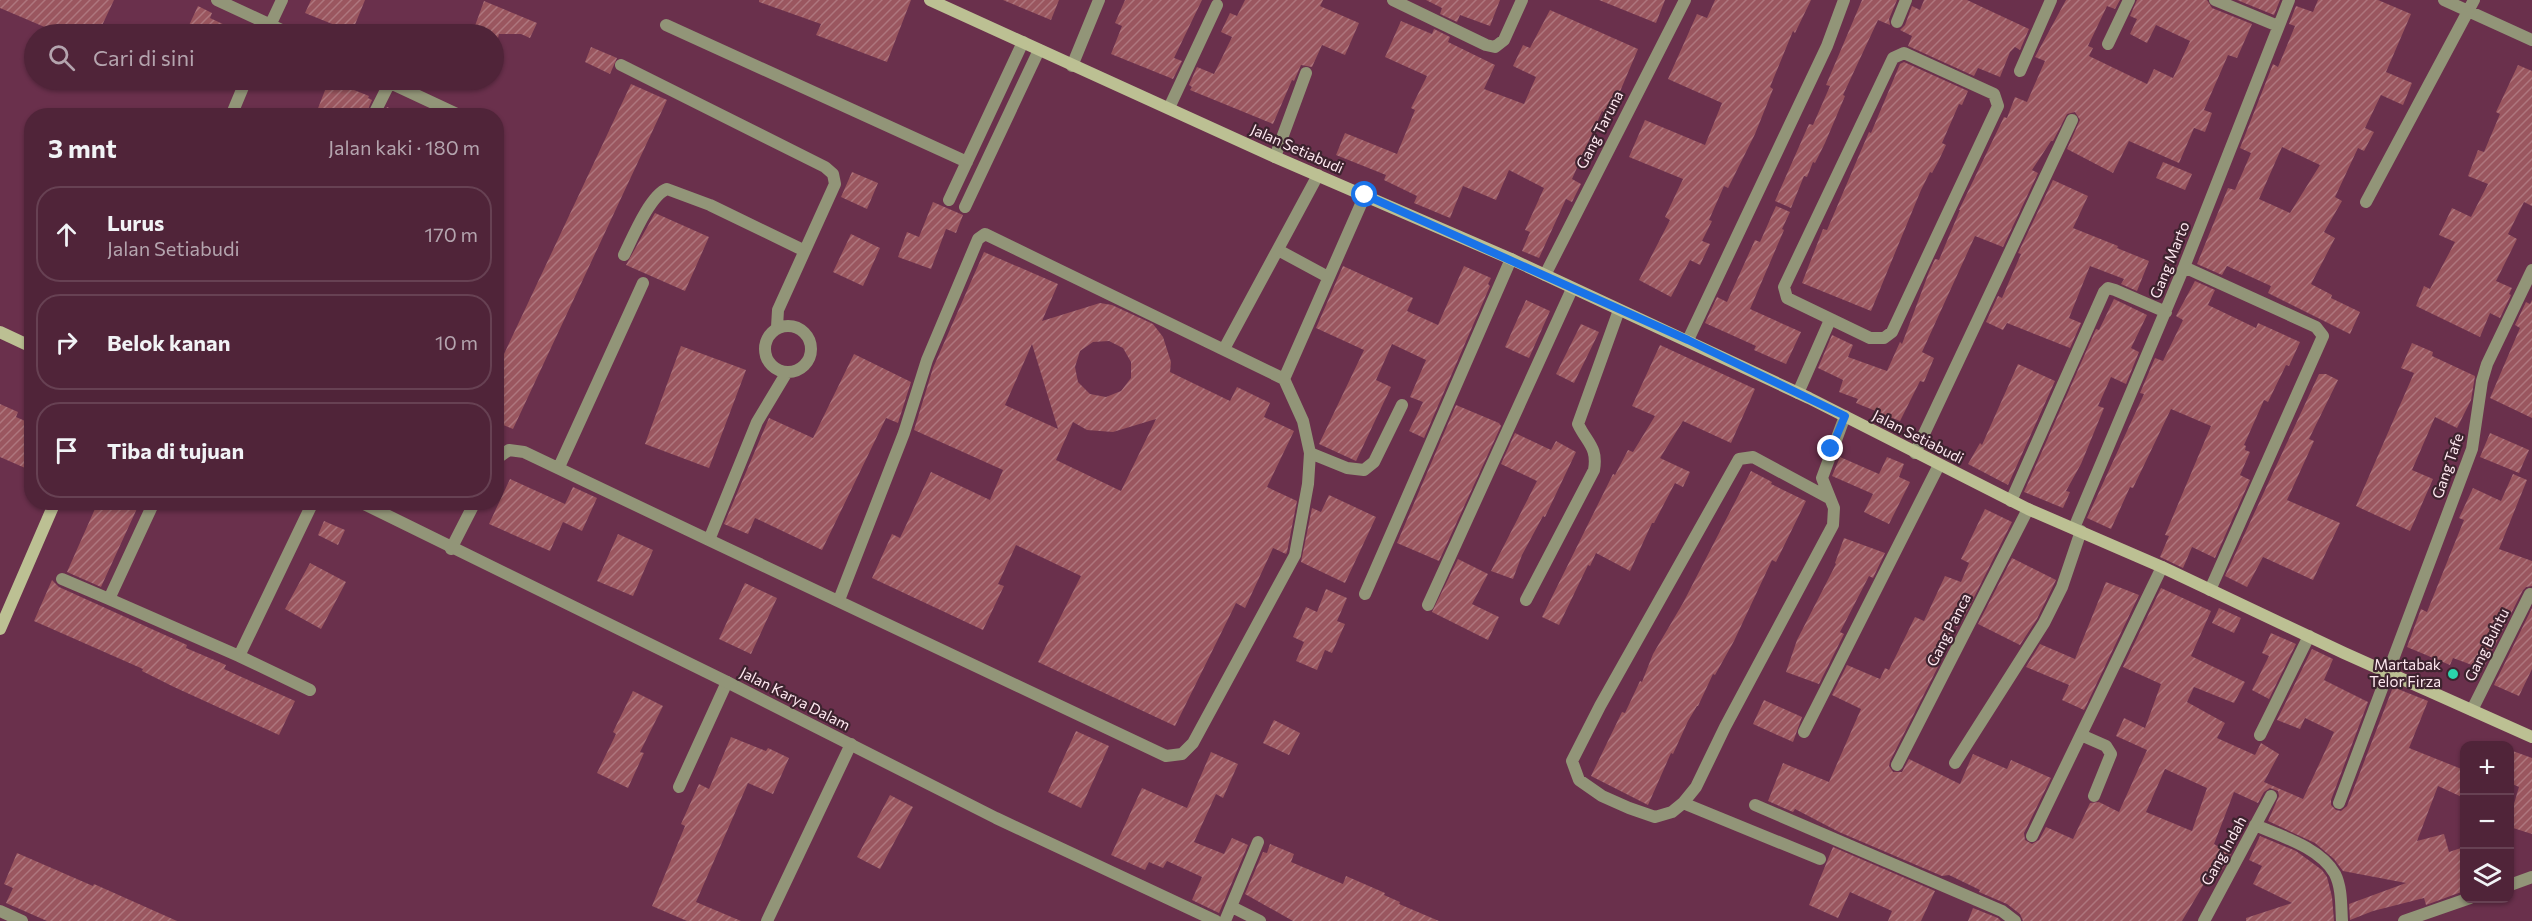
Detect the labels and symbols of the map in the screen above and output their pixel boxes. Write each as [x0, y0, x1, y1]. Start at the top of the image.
street label: Gang Taruna [1572, 87, 1627, 172]
street label: Jalan Setiabudi [1248, 120, 1347, 177]
route start [1351, 181, 1377, 207]
street label: Gang Marto [2145, 218, 2193, 301]
street label: Jalan Setiabudi [1870, 405, 1967, 467]
street label: Gang Tafe [2427, 430, 2467, 501]
route end [1817, 435, 1843, 461]
street label: Gang Panca [1922, 590, 1974, 669]
street label: Gang Buhtu [2460, 605, 2512, 684]
place label: Martabak Telor Firza [2369, 655, 2441, 690]
street label: Jalan Karya Dalam [737, 663, 854, 734]
marker: Martabak Telor Firza [2446, 667, 2460, 681]
street label: Gang Indah [2197, 813, 2249, 888]

